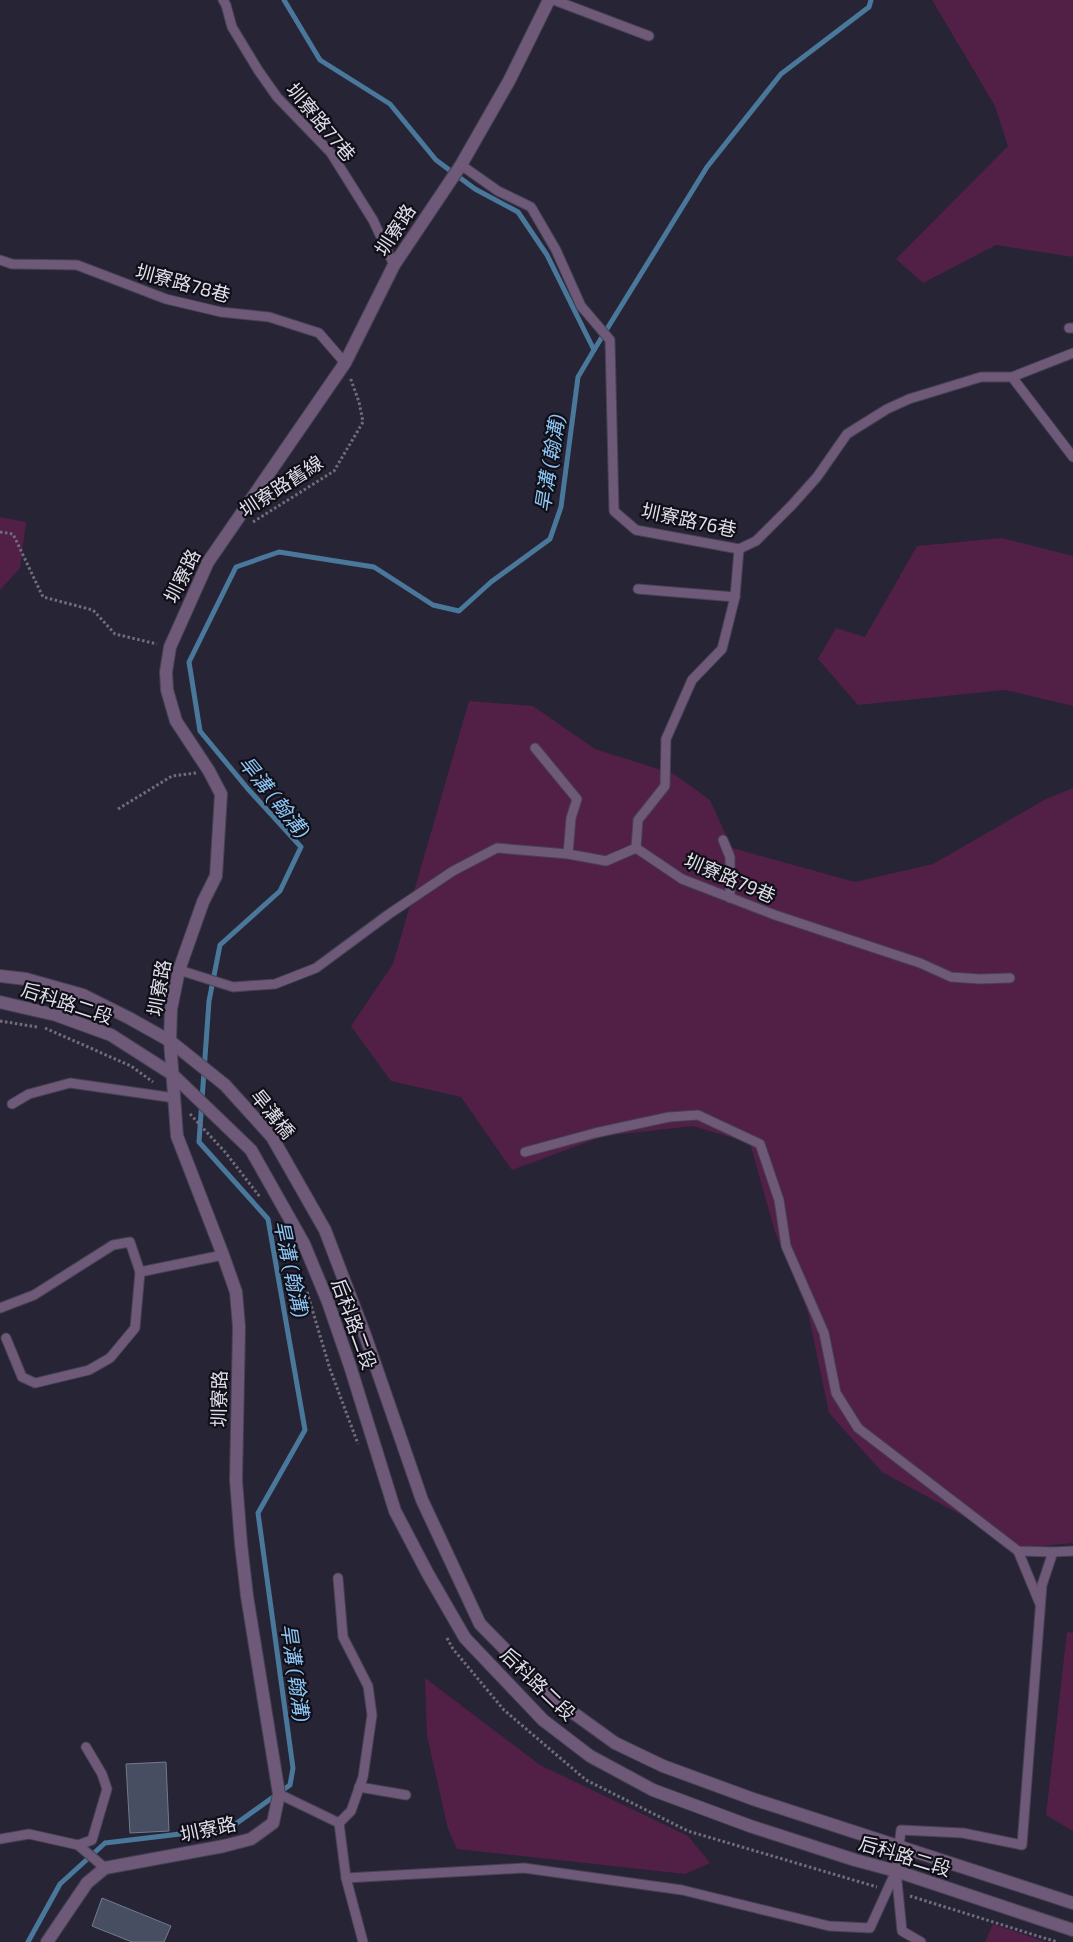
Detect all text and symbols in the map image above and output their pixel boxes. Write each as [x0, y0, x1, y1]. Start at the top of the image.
street label: 圳寮路77巷 [282, 78, 361, 166]
street label: 圳寮路 [369, 200, 420, 260]
street label: 圳寮路78巷 [133, 259, 233, 306]
water label: 旱溝 (翰溝) [529, 412, 569, 513]
street label: 圳寮路舊線 [235, 450, 327, 521]
street label: 圳寮路76巷 [639, 498, 739, 541]
street label: 圳寮路 [159, 545, 204, 606]
water label: 旱溝 (翰溝) [234, 750, 315, 842]
street label: 圳寮路79巷 [681, 848, 779, 907]
street label: 圳寮路 [142, 958, 175, 1018]
street label: 后科路二段 [18, 977, 116, 1028]
street label: 旱溝橋 [247, 1084, 300, 1143]
water label: 旱溝 (翰溝) [270, 1218, 314, 1320]
street label: 后科路二段 [327, 1275, 382, 1372]
street label: 圳寮路 [207, 1370, 230, 1428]
water label: 旱溝 (翰溝) [277, 1622, 315, 1723]
street label: 后科路二段 [496, 1642, 581, 1725]
street label: 圳寮路 [178, 1811, 238, 1846]
street label: 后科路二段 [856, 1831, 954, 1880]

